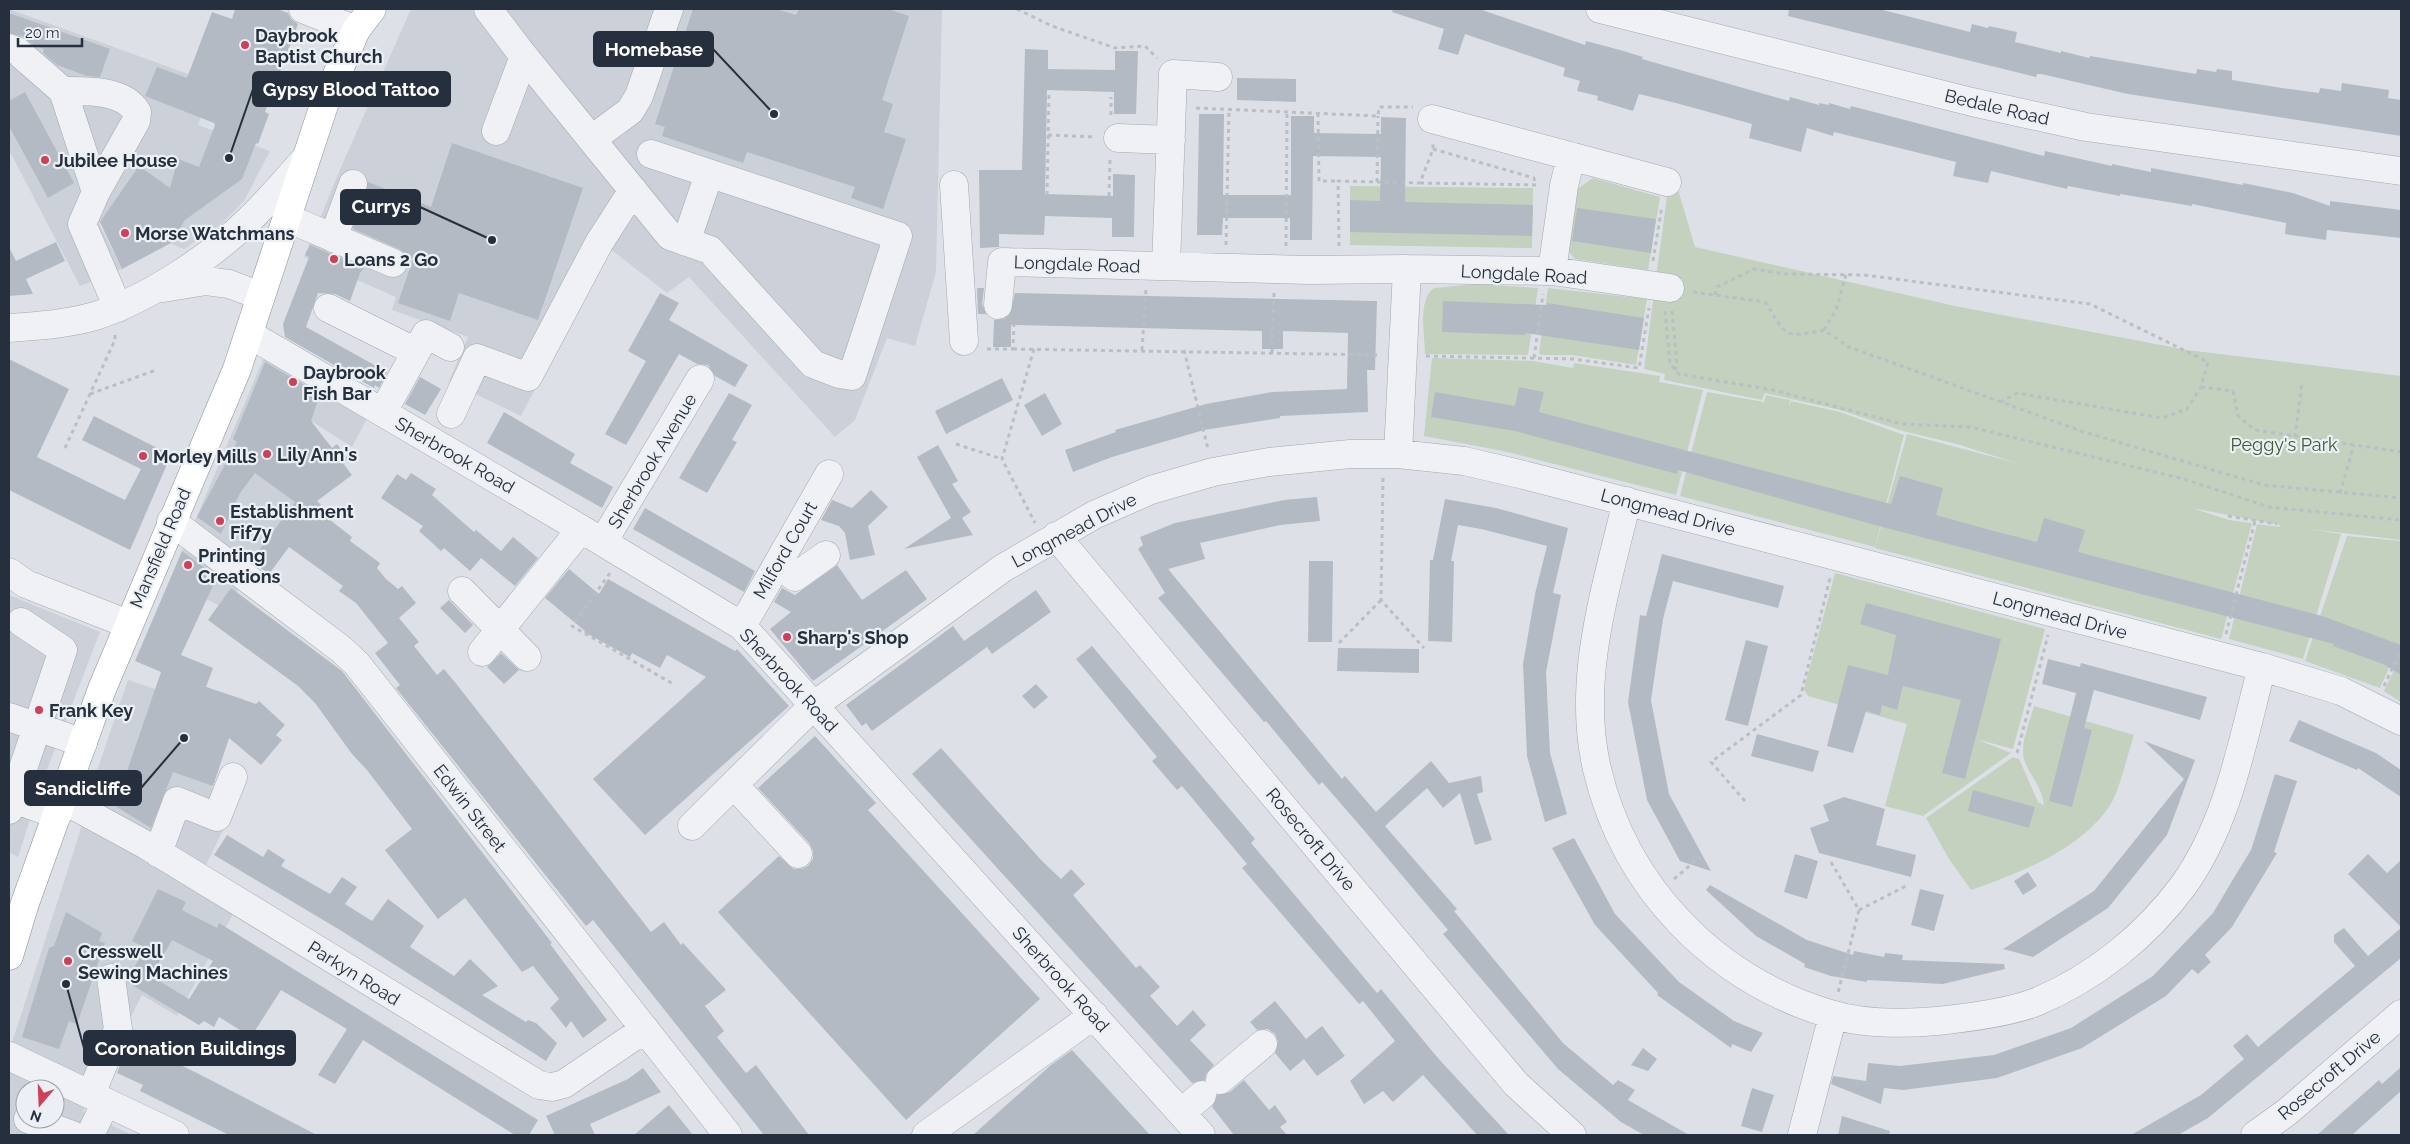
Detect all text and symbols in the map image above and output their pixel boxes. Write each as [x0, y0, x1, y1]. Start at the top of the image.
scale bar [18, 15, 81, 47]
text: 20 m [25, 24, 60, 42]
place label: Daybrook Baptist Church [255, 25, 383, 67]
callout: Homebase [594, 32, 713, 66]
text: Homebase [605, 38, 703, 60]
marker: Daybrook Baptist Church [239, 39, 251, 51]
callout: Gypsy Blood Tattoo [253, 72, 450, 106]
text: Gypsy Blood Tattoo [263, 78, 439, 100]
street label: Bedale Road [1943, 85, 2051, 129]
place label: Jubilee House [55, 150, 178, 171]
marker: Jubilee House [39, 154, 51, 166]
callout: Currys [341, 190, 420, 224]
text: Currys [351, 195, 411, 217]
place label: Morse Watchmans [135, 223, 295, 244]
marker: Morse Watchmans [119, 227, 131, 239]
place label: Loans 2 Go [344, 249, 438, 270]
street label: Longdale Road [1013, 251, 1141, 277]
marker: Loans 2 Go [328, 253, 340, 265]
street label: Longdale Road [1460, 260, 1588, 288]
place label: Daybrook Fish Bar [303, 362, 387, 404]
marker: Daybrook Fish Bar [287, 376, 299, 388]
street label: Sherbrook Avenue [603, 389, 701, 532]
street label: Sherbrook Road [392, 412, 518, 498]
park label: Peggy's Park [2230, 434, 2338, 455]
place label: Lily Ann's [277, 444, 357, 465]
place label: Morley Mills [153, 446, 257, 467]
marker: Lily Ann's [261, 448, 273, 460]
marker: Morley Mills [137, 450, 149, 462]
street label: Longmead Drive [1598, 484, 1738, 540]
street label: Mansfield Road [125, 485, 195, 611]
street label: Longmead Drive [1008, 488, 1140, 572]
street label: Milford Court [749, 498, 821, 602]
place label: Establishment Fif7y [230, 501, 354, 543]
marker: Establishment Fif7y [214, 515, 226, 527]
place label: Printing Creations [198, 545, 281, 587]
marker: Printing Creations [182, 559, 194, 571]
street label: Longmead Drive [1990, 587, 2130, 643]
street label: Sherbrook Road [736, 624, 842, 736]
place label: Sharp's Shop [797, 627, 909, 648]
marker: Sharp's Shop [781, 631, 793, 643]
place label: Frank Key [49, 700, 133, 721]
marker: Frank Key [33, 704, 45, 716]
street label: Edwin Street [429, 760, 511, 856]
callout: Sandicliffe [25, 771, 141, 805]
text: Sandicliffe [35, 777, 131, 799]
street label: Rosecroft Drive [1262, 783, 1360, 895]
street label: Sherbrook Road [1008, 922, 1114, 1036]
street label: Parkyn Road [304, 936, 404, 1010]
place label: Cresswell Sewing Machines [78, 941, 228, 983]
marker: Cresswell Sewing Machines [62, 955, 74, 967]
street label: Rosecroft Drive [2273, 1026, 2385, 1124]
callout: Coronation Buildings [84, 1031, 295, 1065]
text: Coronation Buildings [95, 1037, 285, 1059]
north arrow [15, 1079, 65, 1129]
text: N [28, 1107, 43, 1126]

